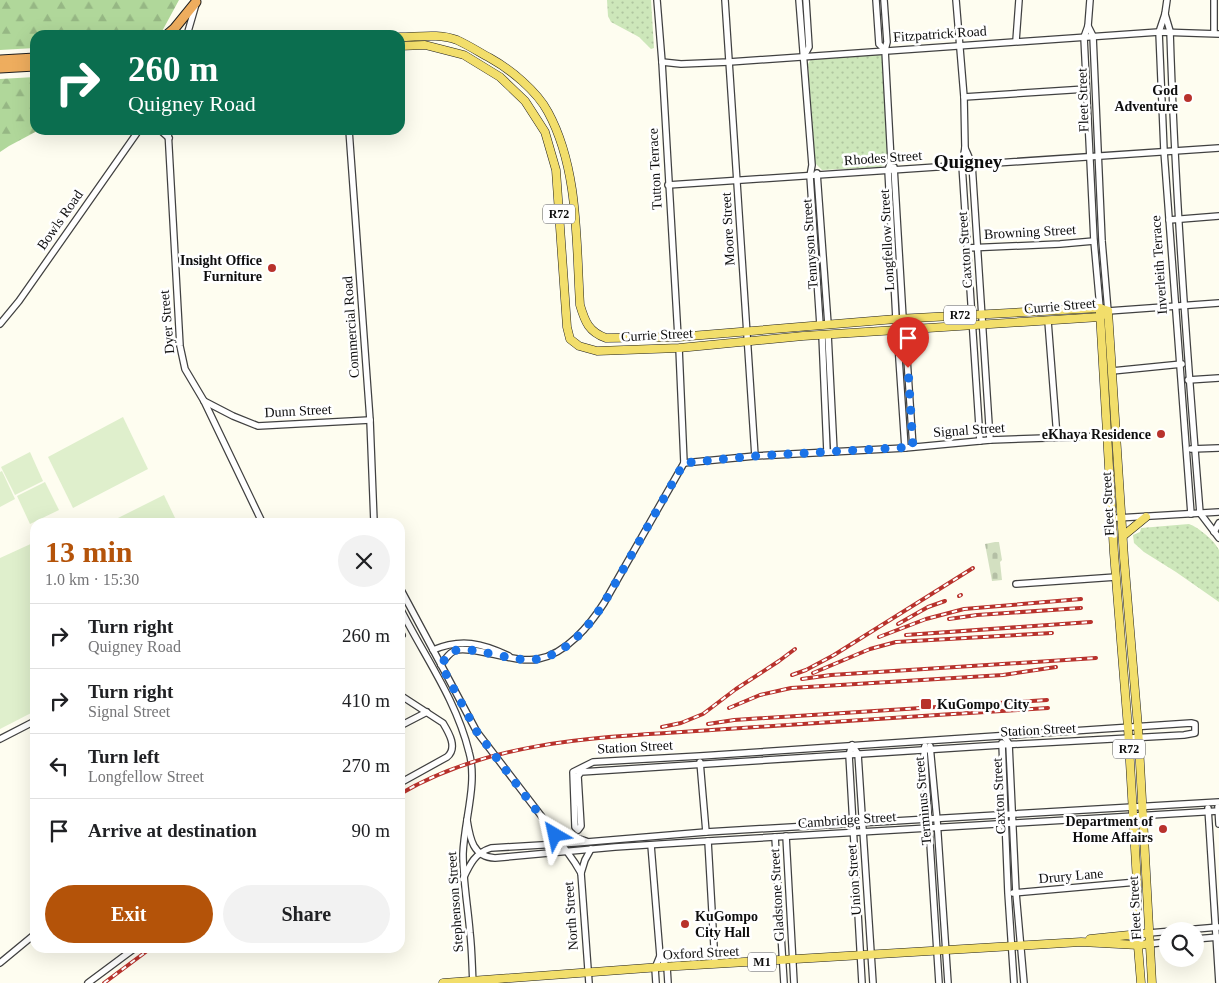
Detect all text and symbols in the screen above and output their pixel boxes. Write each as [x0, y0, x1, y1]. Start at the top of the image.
street label: Fitzpatrick Road [893, 23, 987, 45]
icon: right [45, 50, 110, 115]
text: 260 m [128, 50, 218, 89]
street label: Fleet Street [1074, 68, 1092, 132]
place label: God Adventure [1114, 83, 1178, 114]
text: Quigney Road [128, 91, 256, 116]
marker: God Adventure [1182, 92, 1194, 104]
street label: Tutton Terrace [645, 128, 665, 210]
street label: Rhodes Street [843, 148, 923, 168]
district label: Quigney [934, 151, 1003, 172]
street label: Bowls Road [34, 188, 86, 252]
street label: Longfellow Street [877, 189, 897, 291]
street label: Moore Street [719, 192, 737, 266]
street label: Tennyson Street [799, 198, 821, 290]
road number: R72 [543, 204, 575, 223]
street label: Caxton Street [955, 211, 975, 289]
street label: Inverleith Terrace [1148, 215, 1170, 315]
street label: Browning Street [984, 222, 1077, 242]
place label: Insight Office Furniture [180, 253, 262, 284]
marker: Insight Office Furniture [266, 262, 278, 274]
street label: Commercial Road [340, 275, 362, 379]
street label: Dyer Street [157, 289, 177, 355]
street label: Currie Street [1024, 295, 1097, 317]
road number: R72 [944, 306, 976, 324]
pin [887, 317, 929, 368]
icon: arrive [894, 324, 922, 352]
street label: Currie Street [621, 326, 693, 344]
street label: Dunn Street [264, 402, 332, 420]
street label: Signal Street [933, 420, 1006, 440]
place label: eKhaya Residence [1042, 427, 1151, 442]
marker: eKhaya Residence [1155, 428, 1167, 440]
street label: Fleet Street [1099, 471, 1117, 536]
text: 13 min [45, 535, 133, 568]
button: close [338, 535, 390, 587]
text: 1.0 km · 15:30 [45, 571, 139, 588]
text: Turn right [88, 616, 173, 637]
icon: right [45, 622, 73, 650]
text: 260 m [342, 625, 390, 646]
text: Quigney Road [88, 638, 181, 655]
text: Turn right [88, 681, 173, 702]
icon: right [45, 687, 73, 715]
text: 410 m [342, 690, 390, 711]
marker: KuGompo City [919, 697, 933, 711]
place label: KuGompo City [937, 697, 1029, 712]
text: Signal Street [88, 703, 170, 720]
street label: Station Street [1000, 721, 1076, 739]
street label: Station Street [597, 738, 673, 756]
road number: R72 [1113, 740, 1145, 759]
text: Turn left [88, 746, 160, 767]
icon: left [45, 752, 73, 780]
text: 270 m [342, 755, 390, 776]
street label: Terminus Street [912, 756, 934, 846]
street label: Caxton Street [990, 757, 1008, 835]
text: Longfellow Street [88, 768, 204, 785]
position arrow [528, 808, 580, 860]
street label: Cambridge Street [797, 809, 897, 831]
place label: Department of Home Affairs [1066, 814, 1154, 845]
icon: arrive [45, 817, 73, 845]
text: Arrive at destination [88, 820, 257, 841]
text: 90 m [351, 820, 390, 841]
marker: Department of Home Affairs [1157, 823, 1169, 835]
street label: Union Street [844, 844, 864, 916]
street label: Gladstone Street [767, 848, 787, 942]
street label: Stephenson Street [444, 851, 466, 953]
street label: Drury Lane [1038, 866, 1104, 886]
street label: Fleet Street [1126, 875, 1144, 940]
street label: North Street [561, 881, 581, 951]
button: Exit [45, 885, 213, 943]
button: Share [223, 885, 390, 943]
place label: KuGompo City Hall [695, 909, 758, 940]
marker: KuGompo City Hall [679, 918, 691, 930]
map controls [1159, 922, 1204, 967]
button: search [1159, 922, 1204, 967]
street label: Oxford Street [662, 944, 740, 962]
road number: M1 [748, 952, 776, 972]

